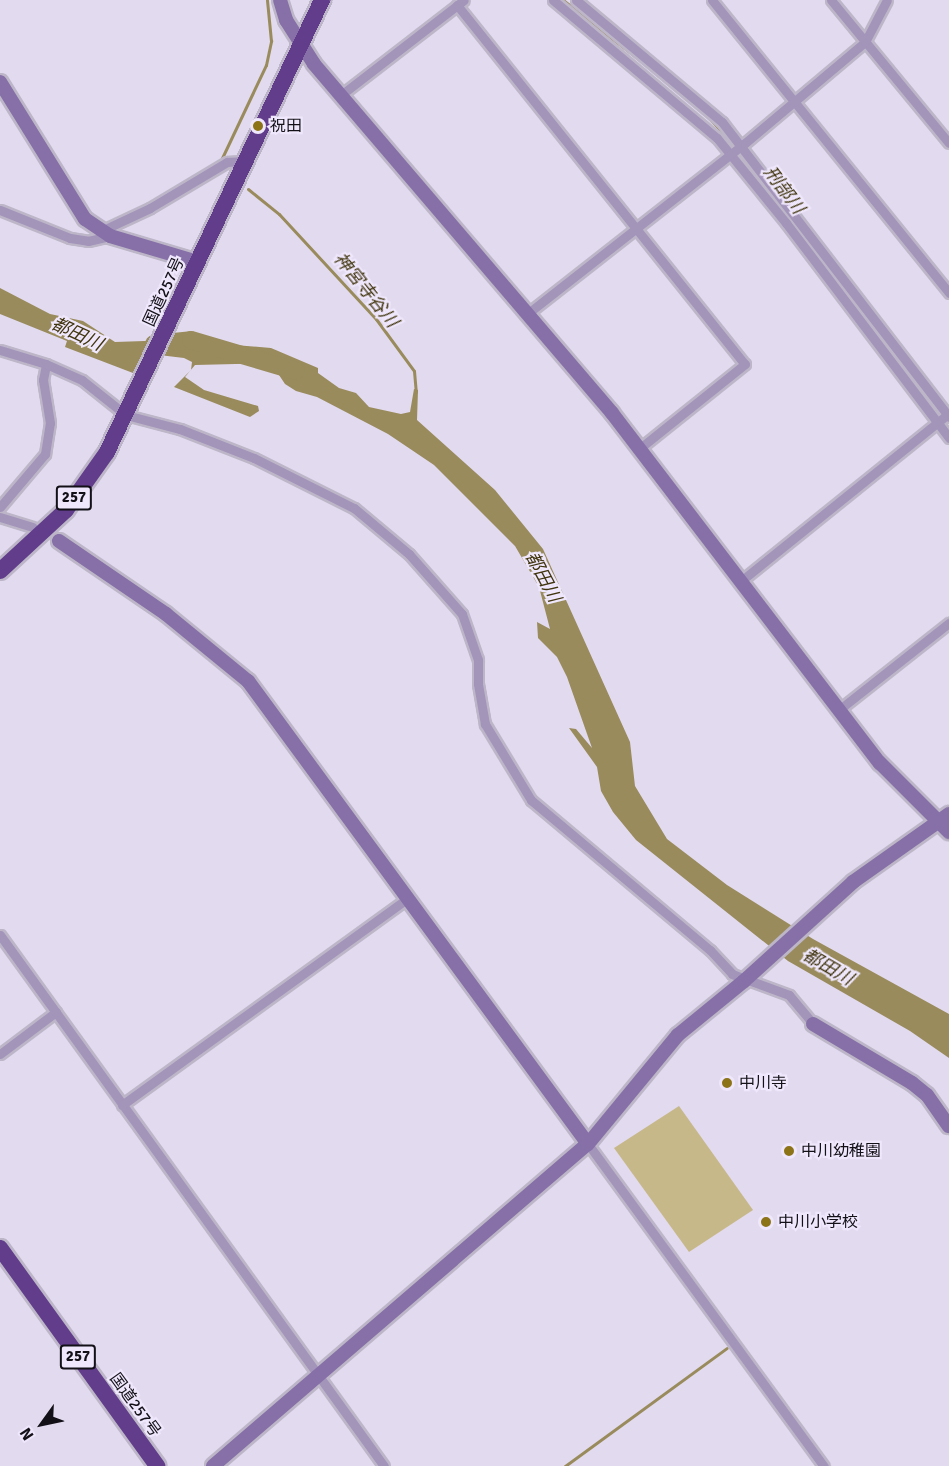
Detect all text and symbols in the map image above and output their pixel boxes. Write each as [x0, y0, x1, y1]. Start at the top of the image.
place label: 祝田 [270, 116, 302, 136]
marker: 祝田 [251, 119, 265, 133]
water label: 刑部川 [759, 162, 809, 218]
water label: 神宮寺谷川 [329, 248, 403, 332]
street label: 国道257号 [140, 254, 188, 330]
water label: 都田川 [48, 313, 106, 355]
road number: 257 [54, 486, 94, 510]
water label: 都田川 [521, 548, 565, 606]
water label: 都田川 [799, 944, 857, 990]
place label: 中川寺 [739, 1073, 787, 1093]
marker: 中川寺 [720, 1076, 734, 1090]
place label: 中川幼稚園 [801, 1141, 881, 1161]
marker: 中川幼稚園 [782, 1144, 796, 1158]
place label: 中川小学校 [778, 1212, 858, 1232]
marker: 中川小学校 [759, 1215, 773, 1229]
road number: 257 [58, 1345, 98, 1369]
street label: 国道257号 [106, 1369, 164, 1441]
north arrow [12, 1394, 72, 1454]
text: N [15, 1424, 38, 1444]

